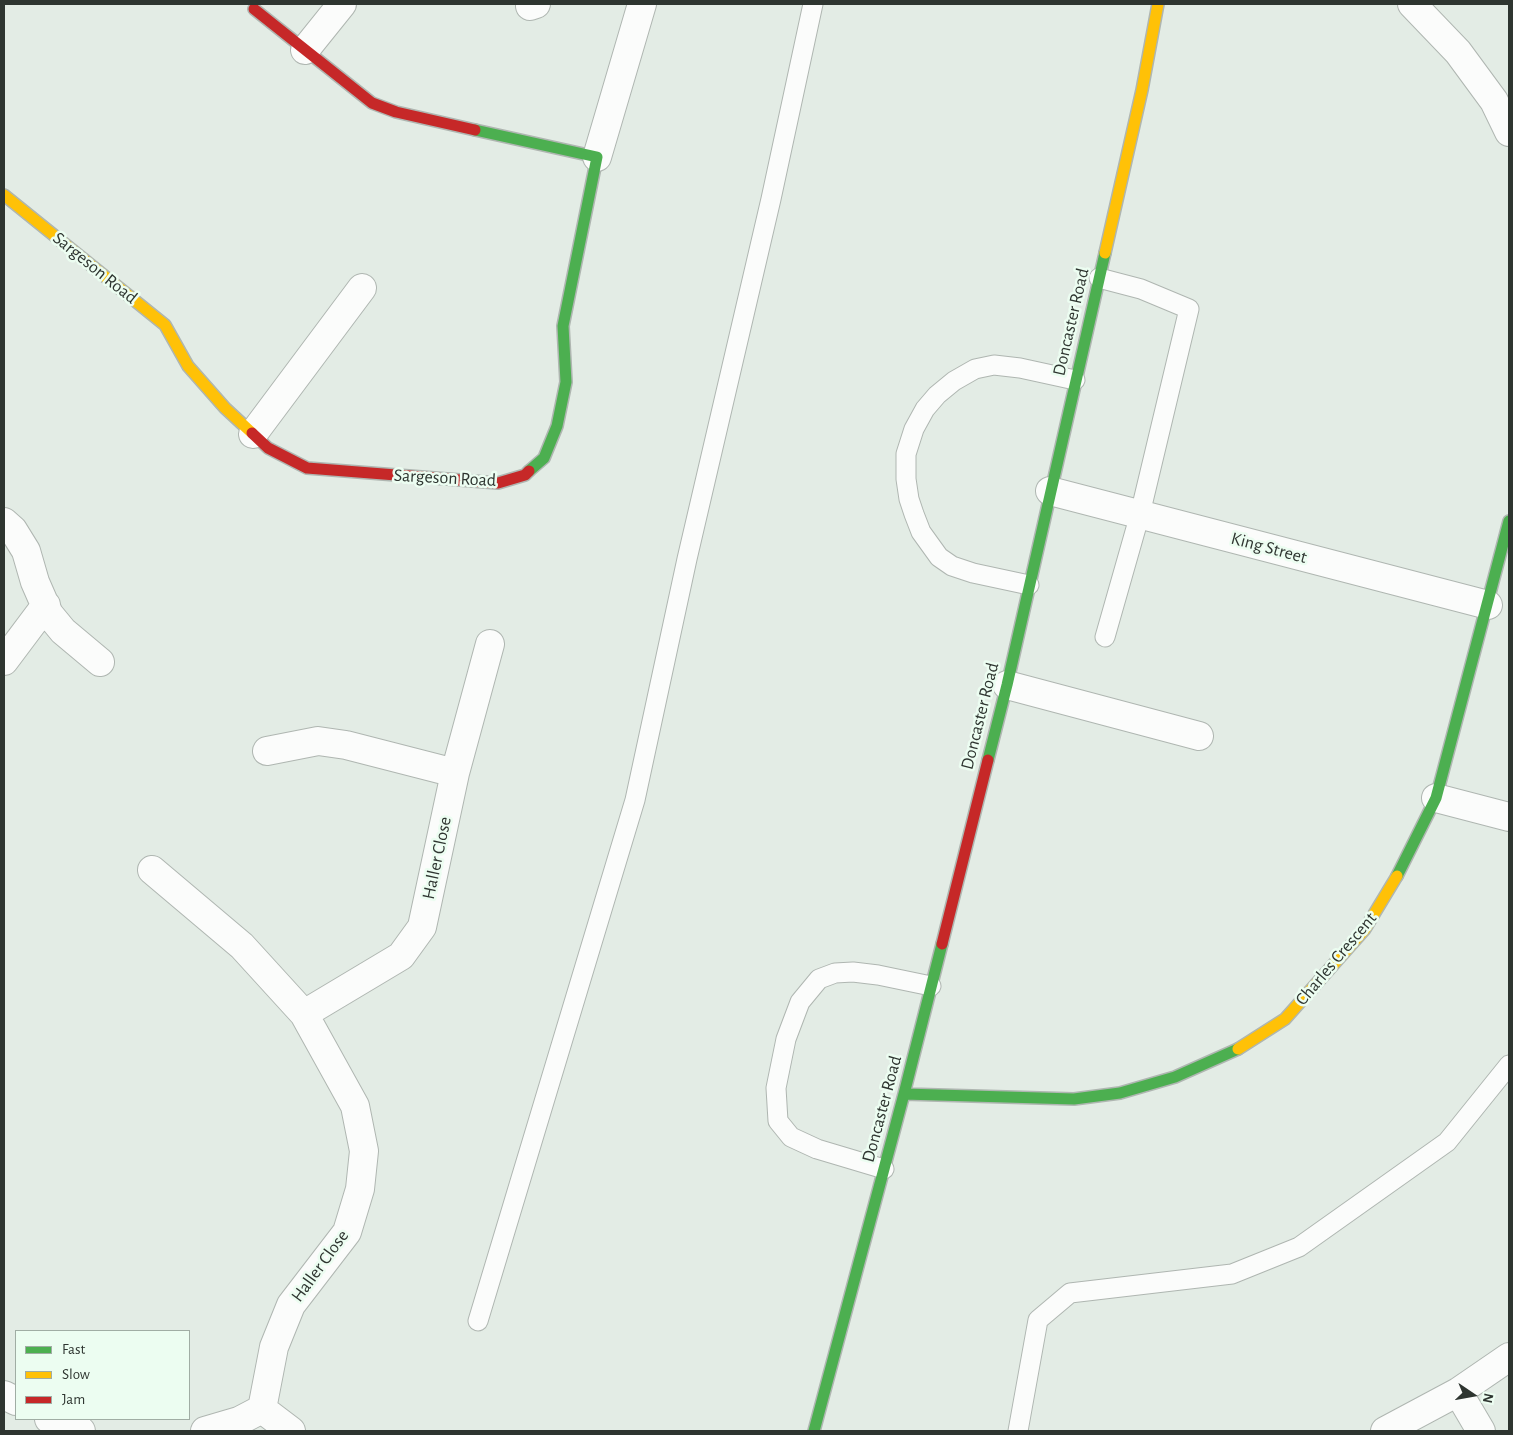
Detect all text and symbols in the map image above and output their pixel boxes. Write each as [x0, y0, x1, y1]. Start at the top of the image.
street label: Sargeson Road [48, 227, 142, 309]
street label: Doncaster Road [1048, 266, 1094, 378]
street label: Sargeson Road [393, 465, 497, 491]
street label: King Street [1229, 528, 1309, 568]
street label: Doncaster Road [956, 660, 1004, 772]
street label: Haller Close [418, 815, 456, 901]
street label: Charles Crescent [1291, 908, 1381, 1010]
street label: Doncaster Road [857, 1053, 907, 1165]
street label: Haller Close [287, 1226, 353, 1306]
legend [15, 1330, 190, 1420]
text: Fast [62, 1342, 85, 1357]
text: Slow [62, 1367, 90, 1382]
north arrow [1448, 1370, 1498, 1420]
text: Jam [62, 1392, 85, 1407]
text: N [1480, 1392, 1496, 1404]

